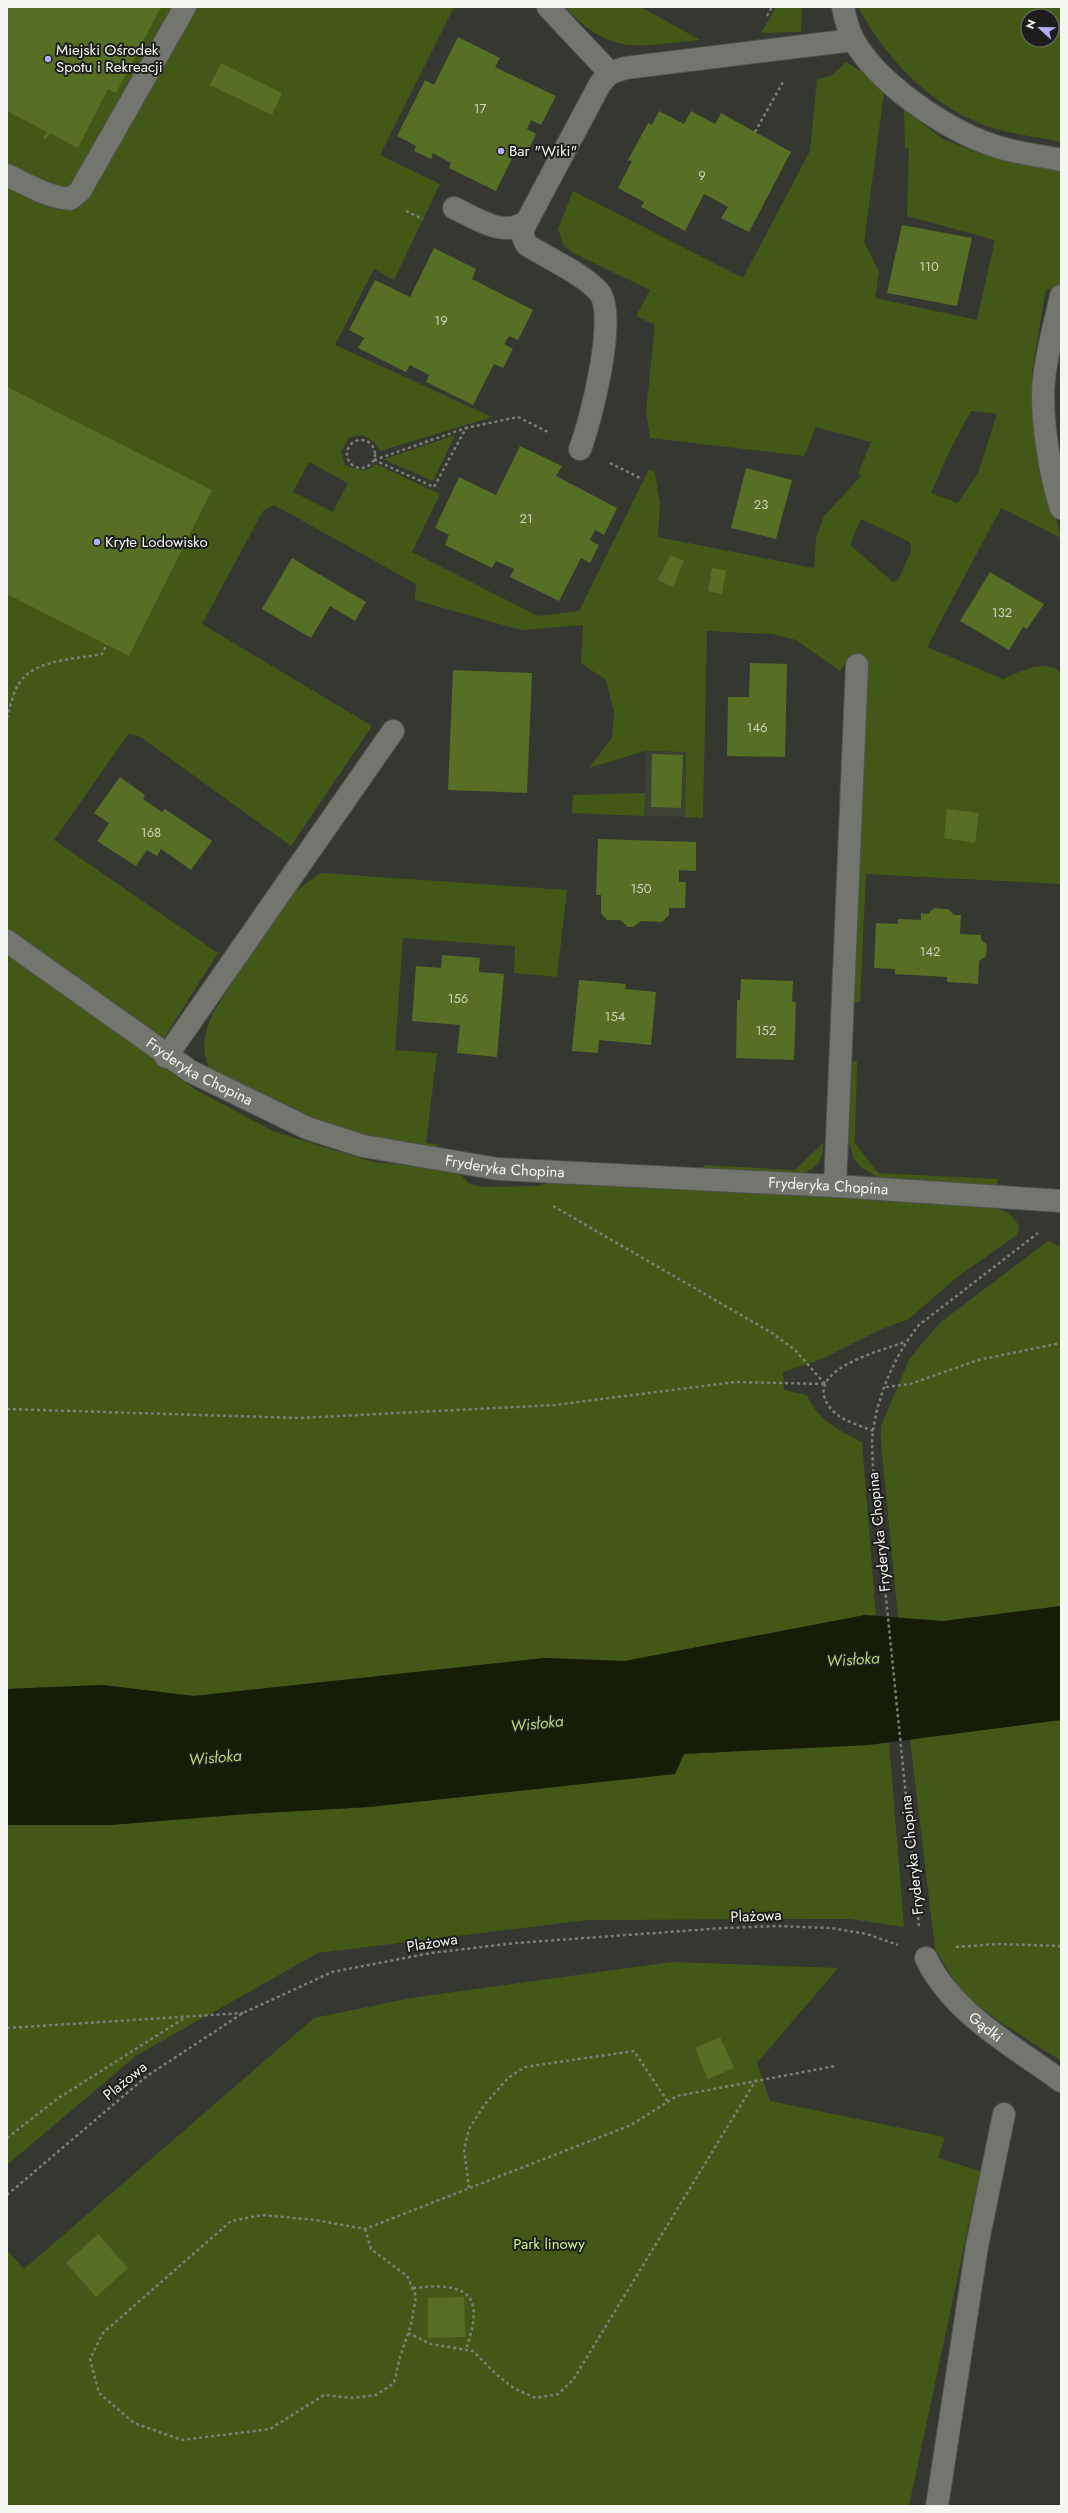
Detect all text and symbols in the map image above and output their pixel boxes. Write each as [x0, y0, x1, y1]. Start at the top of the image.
north arrow [1020, 8, 1060, 48]
text: N [1022, 17, 1040, 31]
place label: Miejski Ośrodek Spotu i Rekreacji [56, 39, 163, 78]
marker: Miejski Ośrodek Spotu i Rekreacji [43, 54, 53, 64]
house number: 17 [474, 99, 487, 118]
place label: Bar "Wiki" [509, 140, 577, 162]
marker: Bar "Wiki" [496, 146, 506, 156]
house number: 9 [698, 166, 706, 185]
house number: 110 [919, 257, 939, 276]
house number: 19 [434, 311, 448, 330]
house number: 23 [754, 495, 768, 514]
house number: 21 [519, 509, 533, 528]
place label: Kryte Lodowisko [105, 531, 208, 553]
marker: Kryte Lodowisko [92, 537, 102, 547]
house number: 132 [992, 603, 1012, 622]
house number: 146 [747, 718, 767, 737]
house number: 168 [141, 823, 161, 842]
house number: 150 [631, 879, 652, 898]
house number: 142 [920, 942, 940, 961]
house number: 156 [448, 989, 468, 1008]
house number: 154 [605, 1007, 626, 1026]
house number: 152 [756, 1021, 776, 1040]
street label: Fryderyka Chopina [142, 1032, 257, 1111]
street label: Fryderyka Chopina [443, 1149, 565, 1183]
street label: Fryderyka Chopina [768, 1172, 889, 1201]
street label: Fryderyka Chopina [862, 1471, 896, 1593]
water label: Wisłoka [826, 1646, 881, 1673]
water label: Wisłoka [509, 1709, 565, 1738]
water label: Wisłoka [187, 1744, 243, 1771]
street label: Fryderyka Chopina [895, 1794, 929, 1916]
street label: Plażowa [730, 1904, 782, 1928]
street label: Plażowa [405, 1928, 459, 1958]
street label: Gądki [964, 2007, 1007, 2048]
street label: Plażowa [98, 2056, 152, 2106]
park label: Park linowy [513, 2233, 585, 2255]

